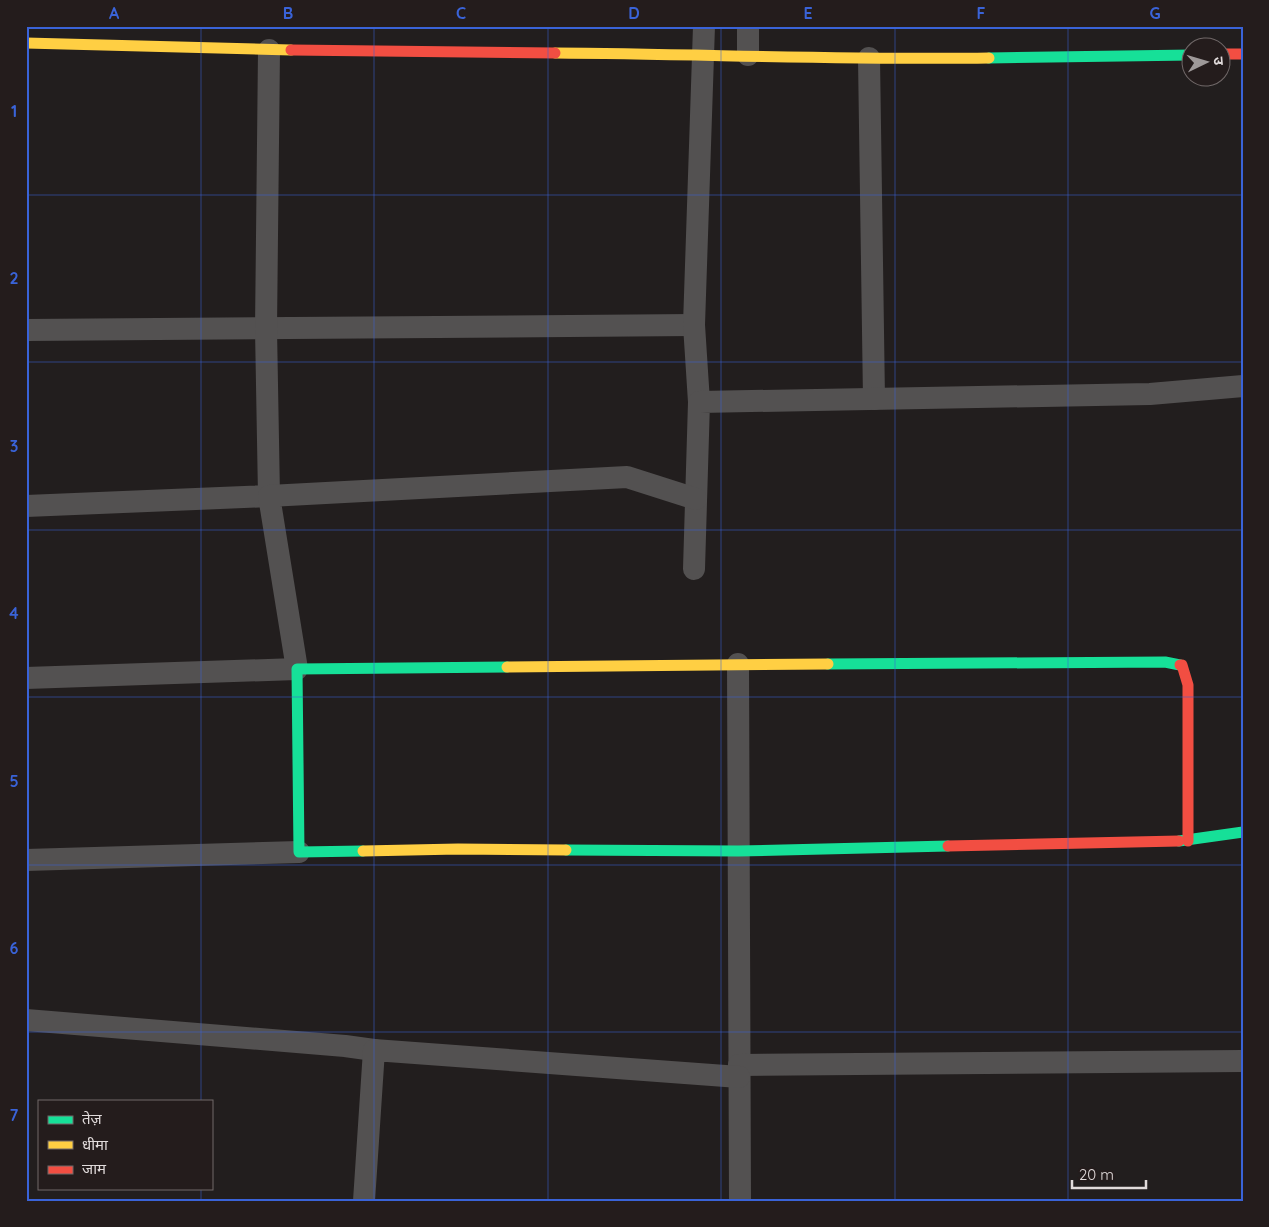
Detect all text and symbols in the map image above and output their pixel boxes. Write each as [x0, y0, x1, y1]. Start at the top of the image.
text: A [109, 3, 120, 23]
text: B [283, 3, 293, 23]
text: C [456, 3, 466, 23]
text: D [628, 3, 640, 23]
text: E [803, 3, 813, 23]
text: F [977, 3, 986, 23]
text: G [1149, 3, 1161, 23]
north arrow [1182, 38, 1232, 88]
text: उ [1210, 56, 1228, 67]
text: 1 [11, 101, 17, 121]
text: 2 [9, 268, 19, 288]
text: 3 [10, 436, 18, 456]
text: 4 [9, 603, 19, 623]
text: 5 [9, 771, 19, 791]
text: 6 [10, 938, 19, 958]
legend [38, 1100, 212, 1190]
text: 7 [10, 1105, 19, 1125]
text: तेज़ [82, 1109, 103, 1128]
text: धीमा [82, 1135, 109, 1154]
scale bar [1072, 1157, 1145, 1189]
text: जाम [82, 1159, 107, 1178]
text: 20 m [1079, 1165, 1114, 1184]

